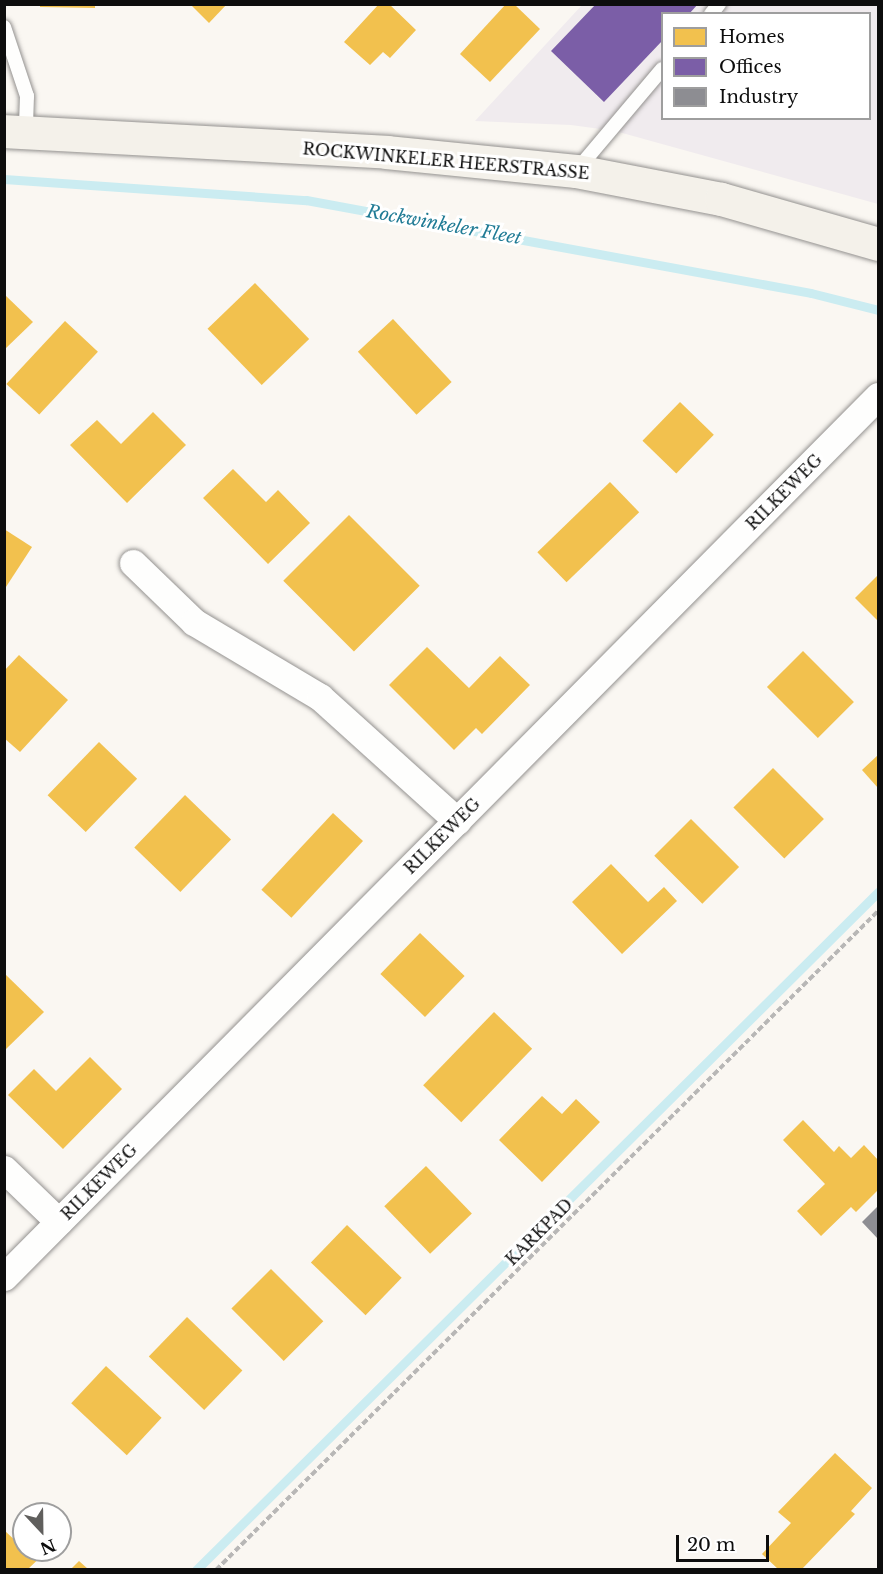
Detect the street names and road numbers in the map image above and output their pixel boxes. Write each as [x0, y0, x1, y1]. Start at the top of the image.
street label: ROCKWINKELER HEERSTRASSE [302, 139, 590, 183]
street label: RILKEWEG [742, 450, 826, 534]
street label: RILKEWEG [400, 794, 484, 878]
street label: RILKEWEG [57, 1140, 141, 1224]
street label: KARKPAD [502, 1195, 576, 1269]

